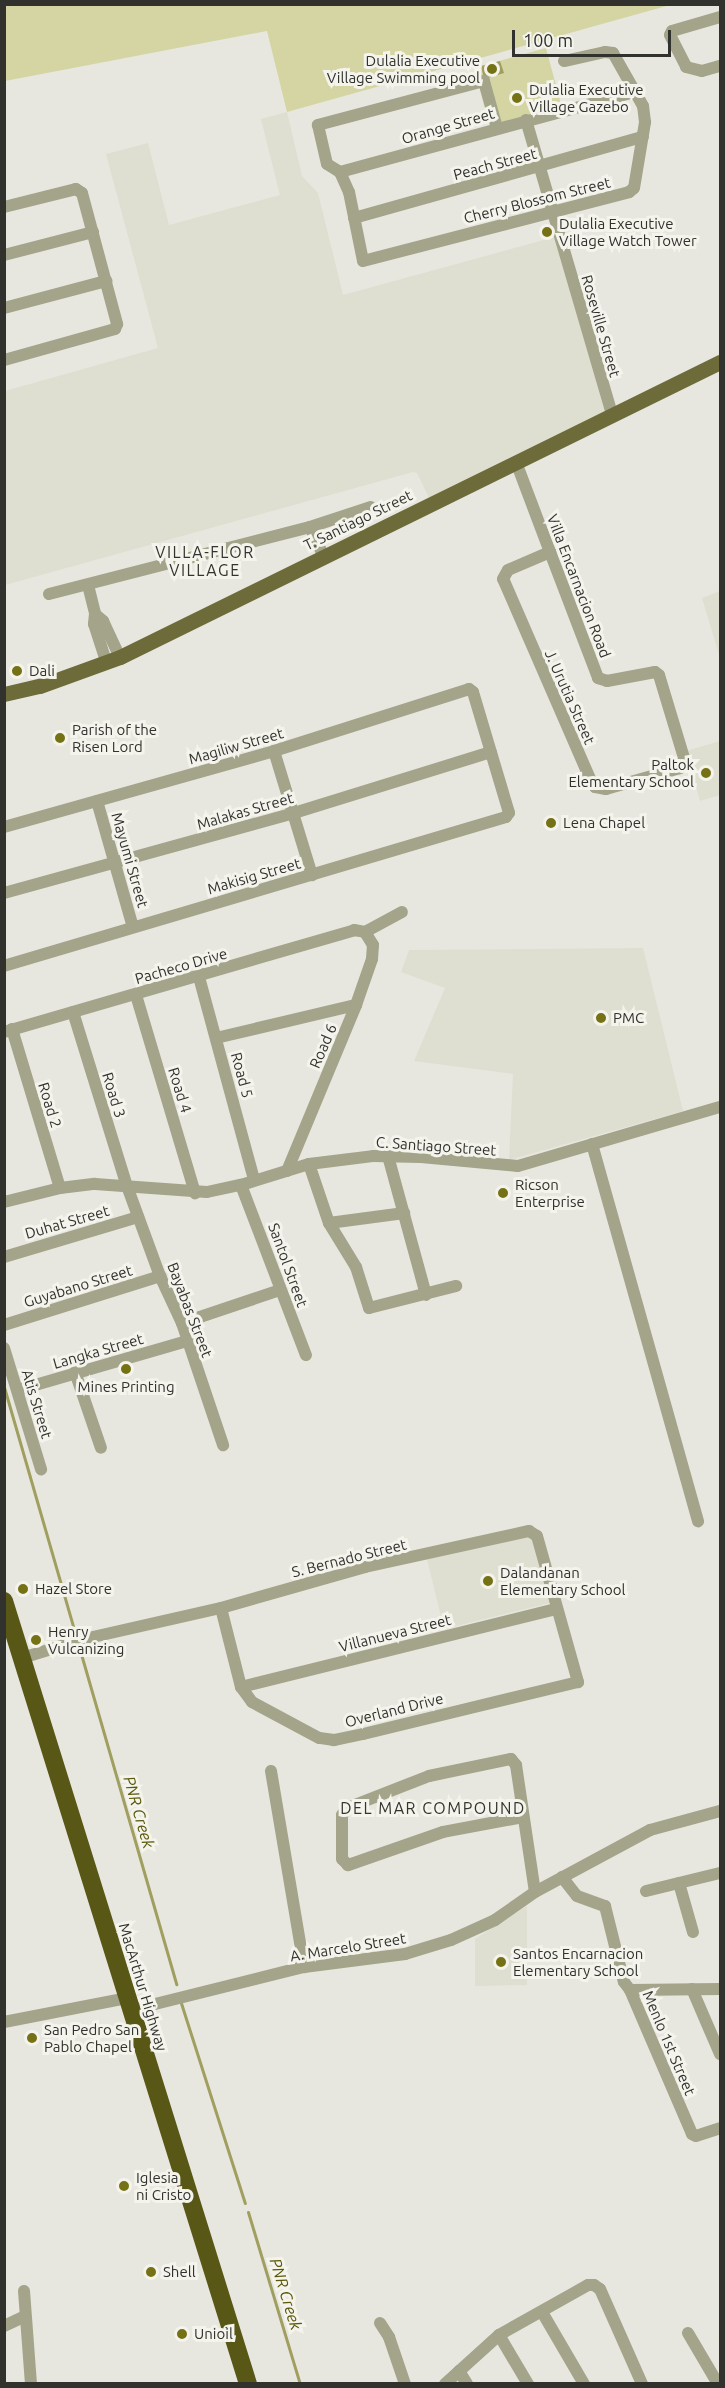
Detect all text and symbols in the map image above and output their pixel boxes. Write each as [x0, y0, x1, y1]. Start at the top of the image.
scale bar [515, 18, 674, 56]
text: 100 m [523, 30, 573, 50]
place label: Dulalia Executive Village Swimming pool [327, 51, 480, 86]
marker: Dulalia Executive Village Swimming pool [485, 62, 499, 76]
place label: Dulalia Executive Village Gazebo [529, 80, 643, 115]
marker: Dulalia Executive Village Gazebo [510, 91, 524, 105]
street label: Orange Street [399, 104, 497, 148]
street label: Peach Street [451, 144, 539, 184]
street label: Cherry Blossom Street [462, 173, 612, 227]
place label: Dulalia Executive Village Watch Tower [559, 214, 697, 249]
marker: Dulalia Executive Village Watch Tower [540, 225, 554, 239]
street label: Roseville Street [578, 273, 624, 379]
street label: T. Santiago Street [301, 486, 415, 554]
street label: Villa Encarnacion Road [543, 512, 615, 660]
district label: VILLA-FLOR VILLAGE [155, 542, 255, 580]
street label: J. Urutia Street [541, 647, 599, 747]
place label: Dali [29, 662, 55, 680]
marker: Dali [10, 664, 24, 678]
place label: Parish of the Risen Lord [72, 720, 157, 755]
street label: Magiliw Street [187, 724, 285, 768]
marker: Parish of the Risen Lord [53, 731, 67, 745]
place label: Paltok Elementary School [568, 755, 694, 790]
marker: Paltok Elementary School [699, 766, 713, 780]
street label: Malakas Street [195, 789, 295, 833]
street label: Mayumi Street [108, 810, 152, 910]
place label: Lena Chapel [563, 814, 645, 832]
marker: Lena Chapel [544, 816, 558, 830]
street label: Makisig Street [205, 854, 303, 898]
street label: Pacheco Drive [133, 944, 229, 988]
place label: PMC [613, 1009, 644, 1027]
marker: PMC [594, 1011, 608, 1025]
street label: Road 6 [306, 1021, 340, 1071]
street label: Road 5 [227, 1050, 257, 1100]
street label: Road 4 [165, 1065, 195, 1115]
street label: Road 3 [99, 1070, 129, 1120]
street label: Road 2 [35, 1080, 65, 1130]
street label: C. Santiago Street [375, 1133, 497, 1159]
place label: Ricson Enterprise [515, 1175, 585, 1210]
marker: Ricson Enterprise [496, 1186, 510, 1200]
street label: Duhat Street [23, 1201, 111, 1243]
street label: Santol Street [264, 1221, 312, 1309]
street label: Bayabas Street [164, 1260, 216, 1360]
street label: Guyabano Street [22, 1261, 134, 1311]
street label: Langka Street [51, 1330, 145, 1372]
marker: Mines Printing [119, 1362, 133, 1376]
street label: Atis Street [18, 1367, 56, 1441]
place label: Mines Printing [77, 1378, 175, 1396]
street label: S. Bernado Street [290, 1535, 408, 1581]
place label: Dalandanan Elementary School [500, 1563, 626, 1598]
marker: Dalandanan Elementary School [481, 1574, 495, 1588]
place label: Hazel Store [35, 1580, 112, 1598]
marker: Hazel Store [16, 1582, 30, 1596]
street label: Villanueva Street [337, 1610, 453, 1656]
place label: Henry Vulcanizing [48, 1622, 124, 1657]
marker: Henry Vulcanizing [29, 1633, 43, 1647]
street label: Overland Drive [343, 1689, 445, 1731]
water label: PNR Creek [120, 1774, 158, 1850]
district label: DEL MAR COMPOUND [340, 1798, 526, 1818]
street label: MacArthur Highway [115, 1921, 171, 2053]
street label: A. Marcelo Street [289, 1929, 407, 1965]
place label: Santos Encarnacion Elementary School [513, 1944, 643, 1979]
marker: Santos Encarnacion Elementary School [494, 1955, 508, 1969]
street label: Menlo 1st Street [639, 1988, 699, 2098]
place label: San Pedro San Pablo Chapel [44, 2020, 139, 2055]
marker: San Pedro San Pablo Chapel [25, 2031, 39, 2045]
place label: Iglesia ni Cristo [136, 2168, 191, 2203]
marker: Iglesia ni Cristo [117, 2179, 131, 2193]
water label: PNR Creek [266, 2256, 306, 2332]
place label: Shell [163, 2263, 196, 2281]
marker: Shell [144, 2265, 158, 2279]
place label: Unioil [194, 2325, 233, 2343]
marker: Unioil [175, 2327, 189, 2341]

